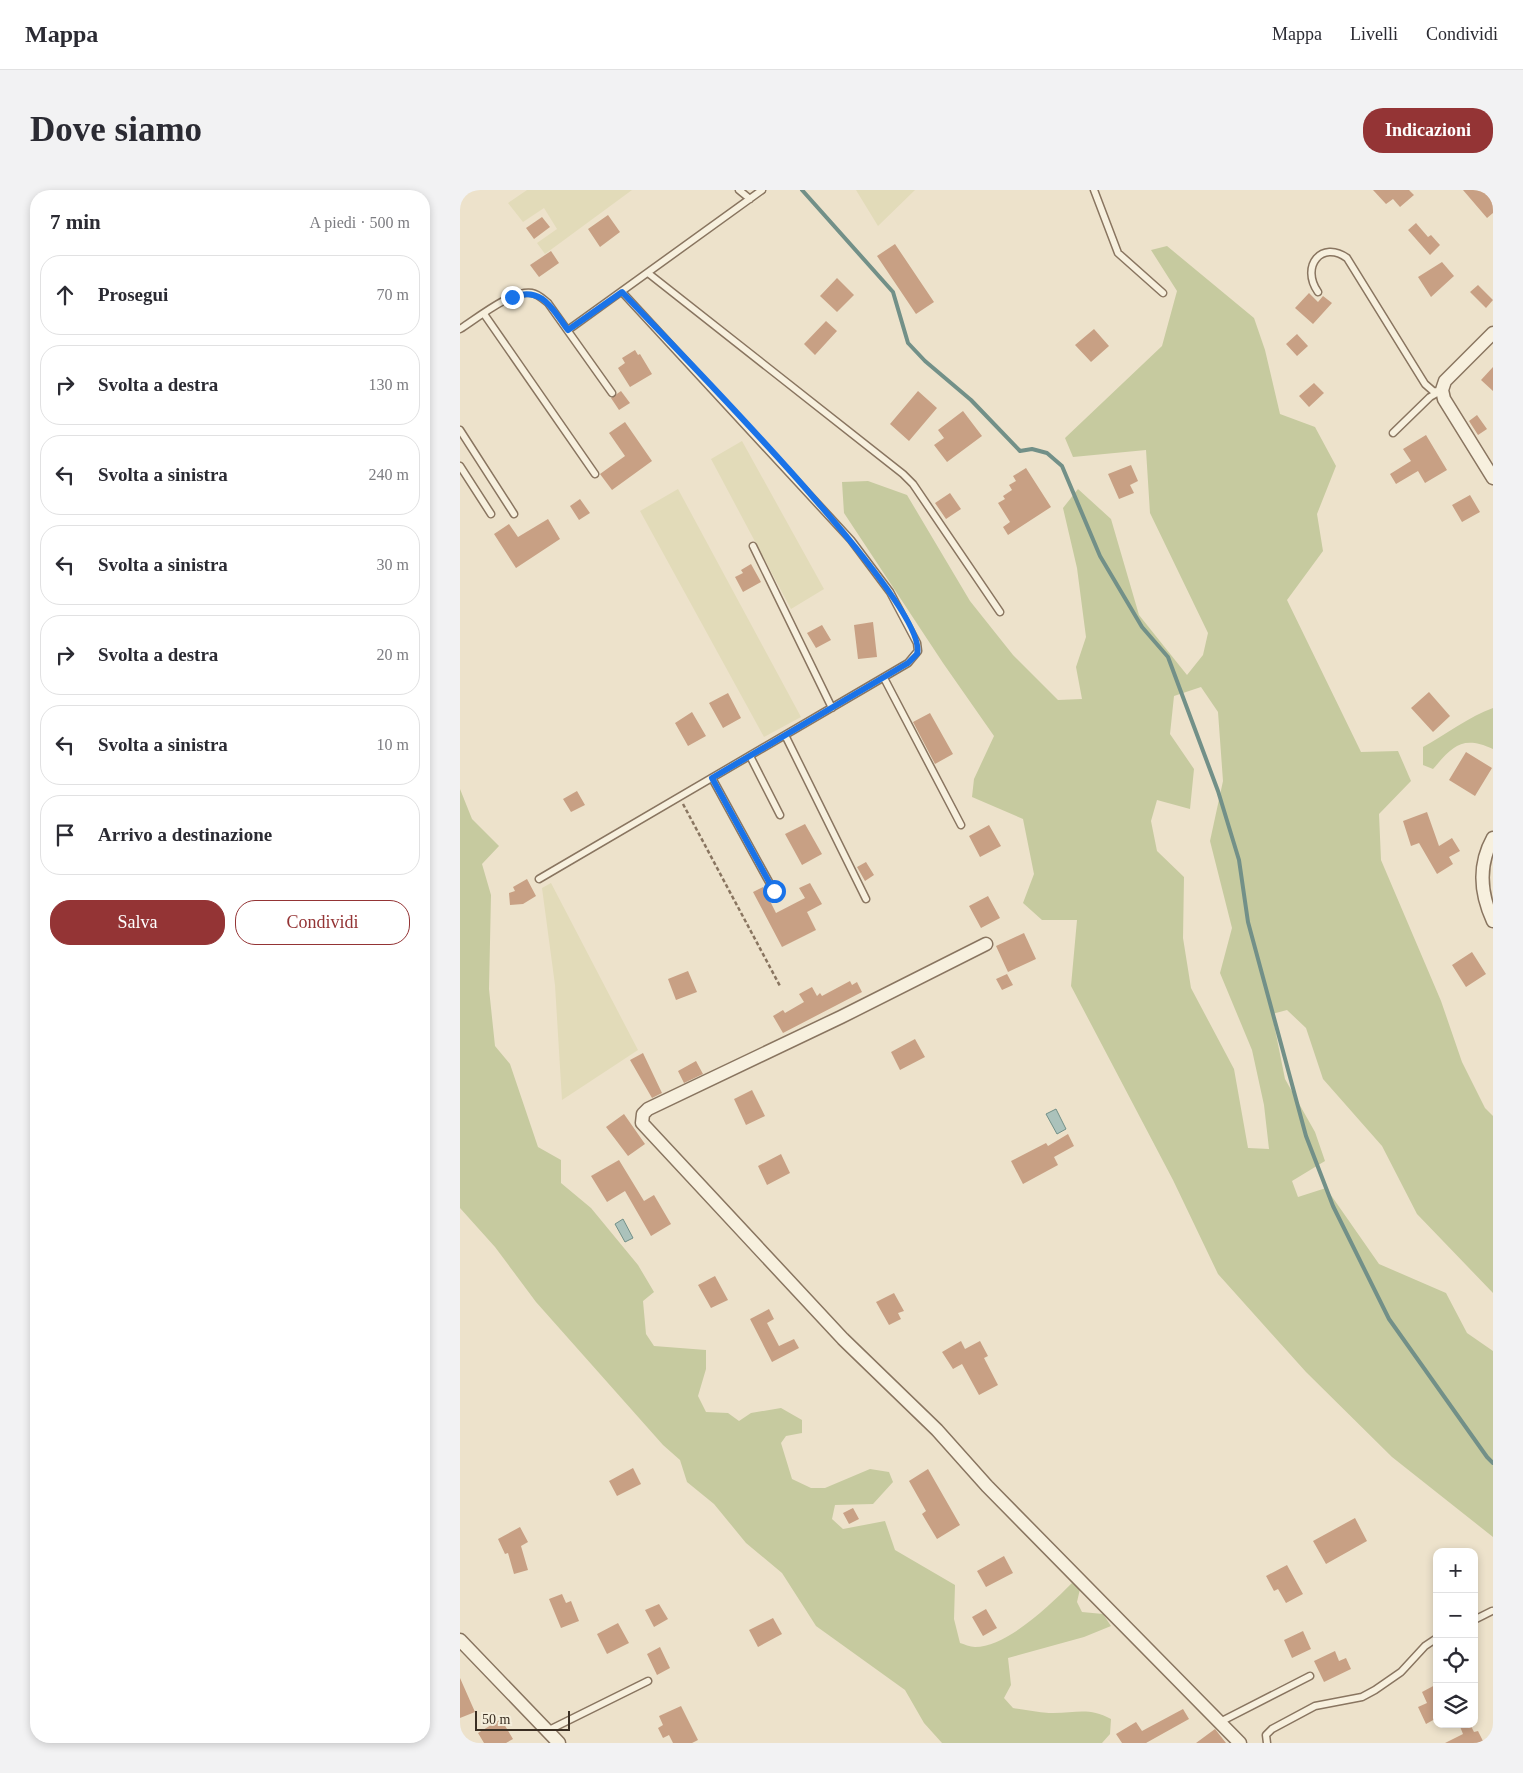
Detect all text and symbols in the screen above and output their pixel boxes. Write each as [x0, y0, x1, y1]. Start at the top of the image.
text: Mappa [25, 21, 98, 47]
text: Mappa [1272, 24, 1322, 44]
text: Livelli [1350, 24, 1398, 44]
text: Condividi [1426, 24, 1498, 44]
button: Indicazioni [1363, 108, 1493, 153]
text: Dove siamo [30, 110, 202, 149]
text: 7 min [50, 210, 101, 234]
text: A piedi · 500 m [310, 214, 410, 231]
icon: ahead [51, 281, 79, 309]
text: Prosegui [98, 284, 168, 305]
text: 70 m [377, 286, 409, 303]
route end [501, 286, 524, 309]
icon: right [51, 371, 79, 399]
text: Svolta a destra [98, 374, 218, 395]
text: 130 m [369, 376, 409, 393]
icon: left [51, 461, 79, 489]
text: Svolta a sinistra [98, 464, 228, 485]
text: 240 m [369, 466, 409, 483]
icon: left [51, 551, 79, 579]
text: Svolta a sinistra [98, 554, 228, 575]
text: 30 m [377, 556, 409, 573]
icon: right [51, 641, 79, 669]
text: Svolta a destra [98, 644, 218, 665]
text: 20 m [377, 646, 409, 663]
icon: left [51, 731, 79, 759]
text: Svolta a sinistra [98, 734, 228, 755]
text: 10 m [377, 736, 409, 753]
icon: arrive [51, 821, 79, 849]
text: Arrivo a destinazione [98, 824, 272, 845]
route start [763, 880, 786, 903]
button: Salva [50, 900, 225, 945]
button: Condividi [235, 900, 410, 945]
map controls [1433, 1548, 1478, 1728]
button: + [1433, 1548, 1478, 1593]
button: − [1433, 1593, 1478, 1638]
button: locate [1433, 1638, 1478, 1683]
button: layers [1433, 1683, 1478, 1728]
scale bar [475, 1708, 570, 1731]
text: 50 m [482, 1712, 510, 1727]

